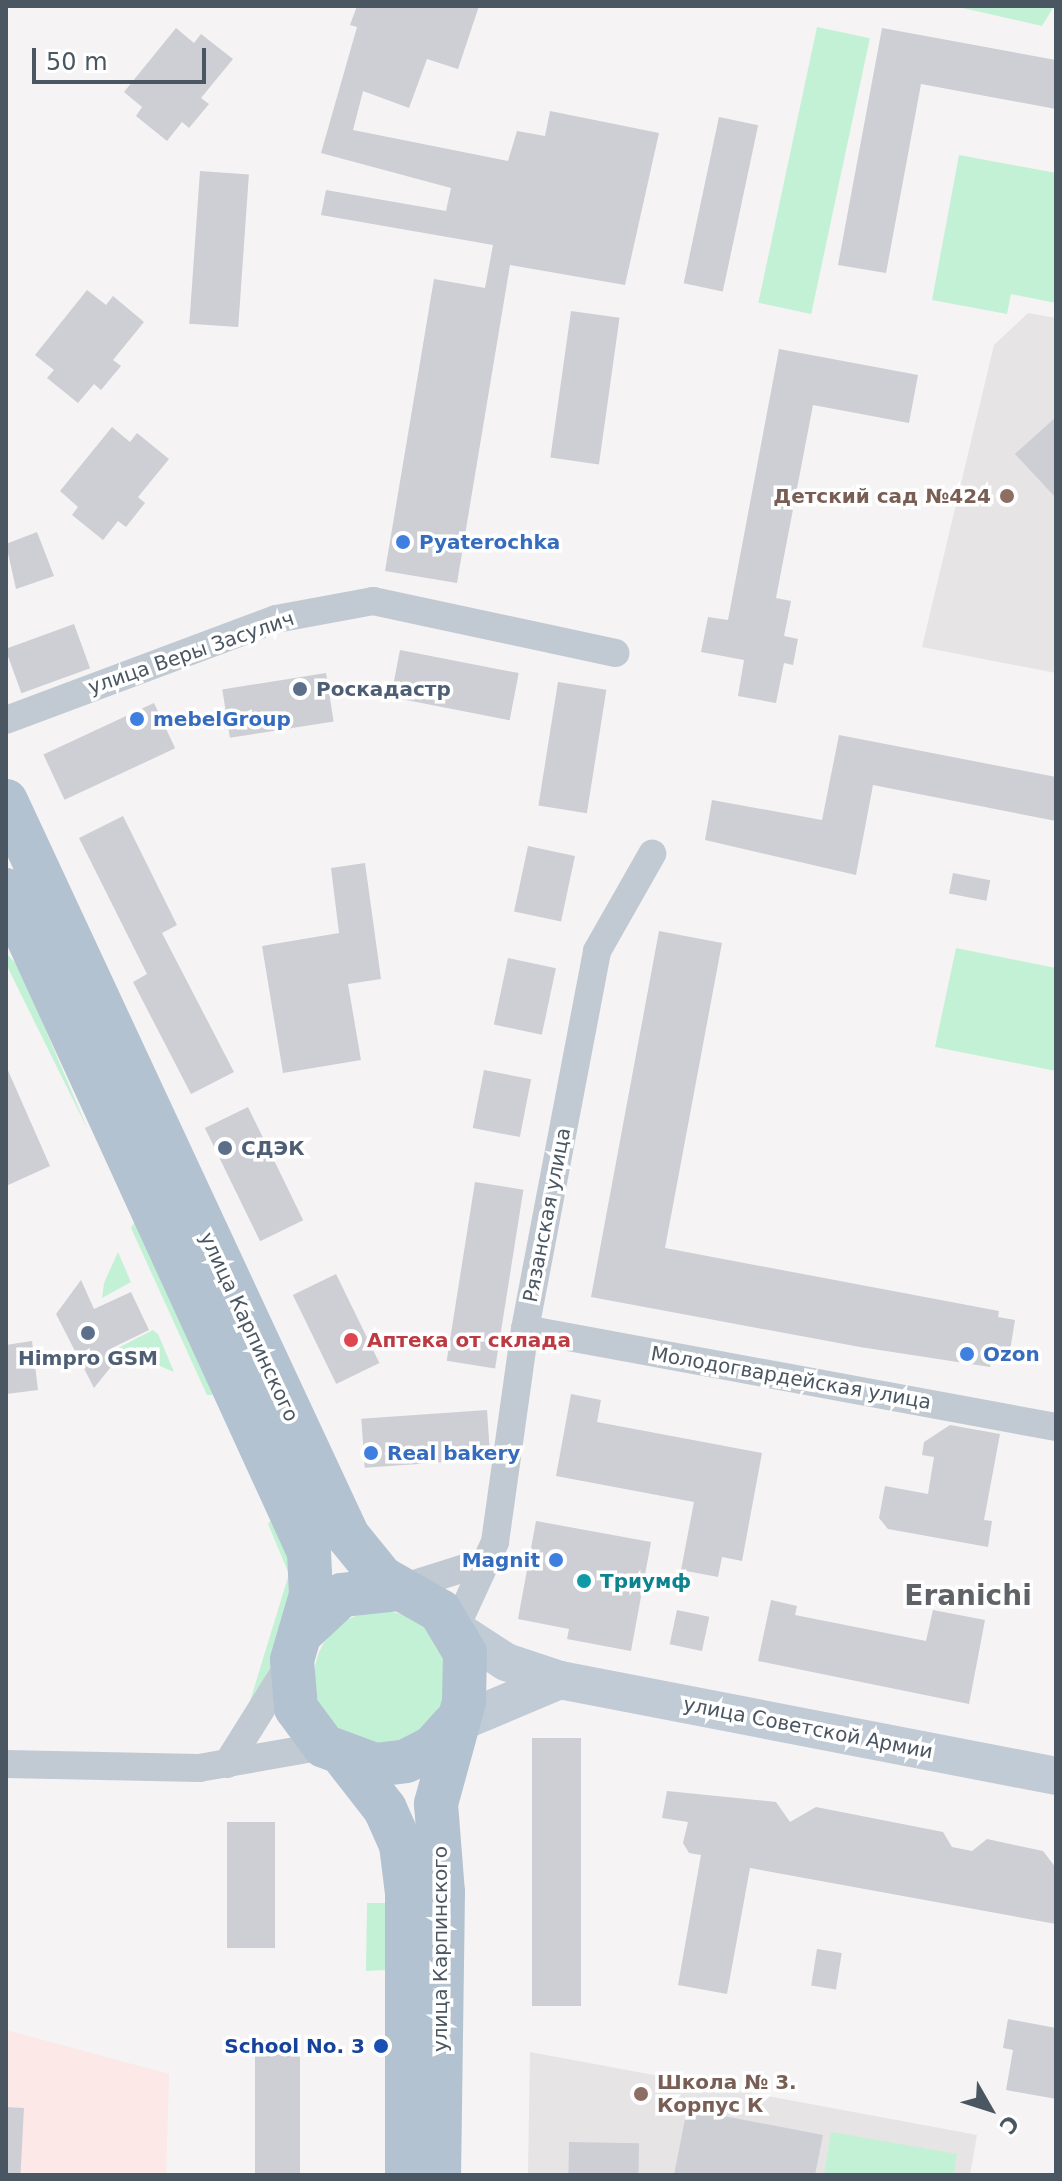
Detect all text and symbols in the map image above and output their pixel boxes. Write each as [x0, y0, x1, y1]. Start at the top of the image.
scale bar [36, 32, 210, 82]
text: 50 m [46, 48, 108, 76]
place label: Детский сад №424 [773, 484, 991, 508]
marker: Детский сад №424 [998, 487, 1016, 505]
place label: Pyaterochka [419, 530, 560, 554]
marker: Pyaterochka [394, 533, 412, 551]
street label: улица Веры Засулич [85, 606, 297, 700]
place label: Роскадастр [316, 677, 451, 701]
marker: Роскадастр [291, 680, 309, 698]
place label: mebelGroup [153, 707, 291, 731]
marker: mebelGroup [128, 710, 146, 728]
street label: Рязанская улица [518, 1126, 576, 1304]
place label: СДЭК [241, 1136, 305, 1160]
marker: СДЭК [216, 1139, 234, 1157]
street label: улица Карпинского [195, 1228, 303, 1426]
marker: Himpro GSM [79, 1324, 97, 1342]
place label: Аптека от склада [367, 1328, 571, 1352]
marker: Аптека от склада [342, 1331, 360, 1349]
street label: Молодогвардейская улица [649, 1342, 933, 1414]
place label: Ozon [983, 1342, 1040, 1366]
marker: Ozon [958, 1345, 976, 1363]
place label: Himpro GSM [18, 1346, 158, 1370]
place label: Real bakery [387, 1441, 520, 1465]
marker: Real bakery [362, 1444, 380, 1462]
place label: Magnit [462, 1548, 540, 1572]
marker: Magnit [547, 1551, 565, 1569]
place label: Триумф [600, 1569, 691, 1593]
marker: Триумф [575, 1572, 593, 1590]
district label: Eranichi [904, 1579, 1032, 1613]
street label: улица Советской Армии [681, 1692, 935, 1764]
street label: улица Карпинского [428, 1846, 452, 2052]
place label: School No. 3 [224, 2034, 365, 2058]
marker: School No. 3 [372, 2037, 390, 2055]
north arrow [950, 2069, 1030, 2149]
place label: Школа № 3. Корпус К [657, 2070, 797, 2117]
marker: Школа № 3. Корпус К [632, 2085, 650, 2103]
text: С [994, 2110, 1024, 2139]

